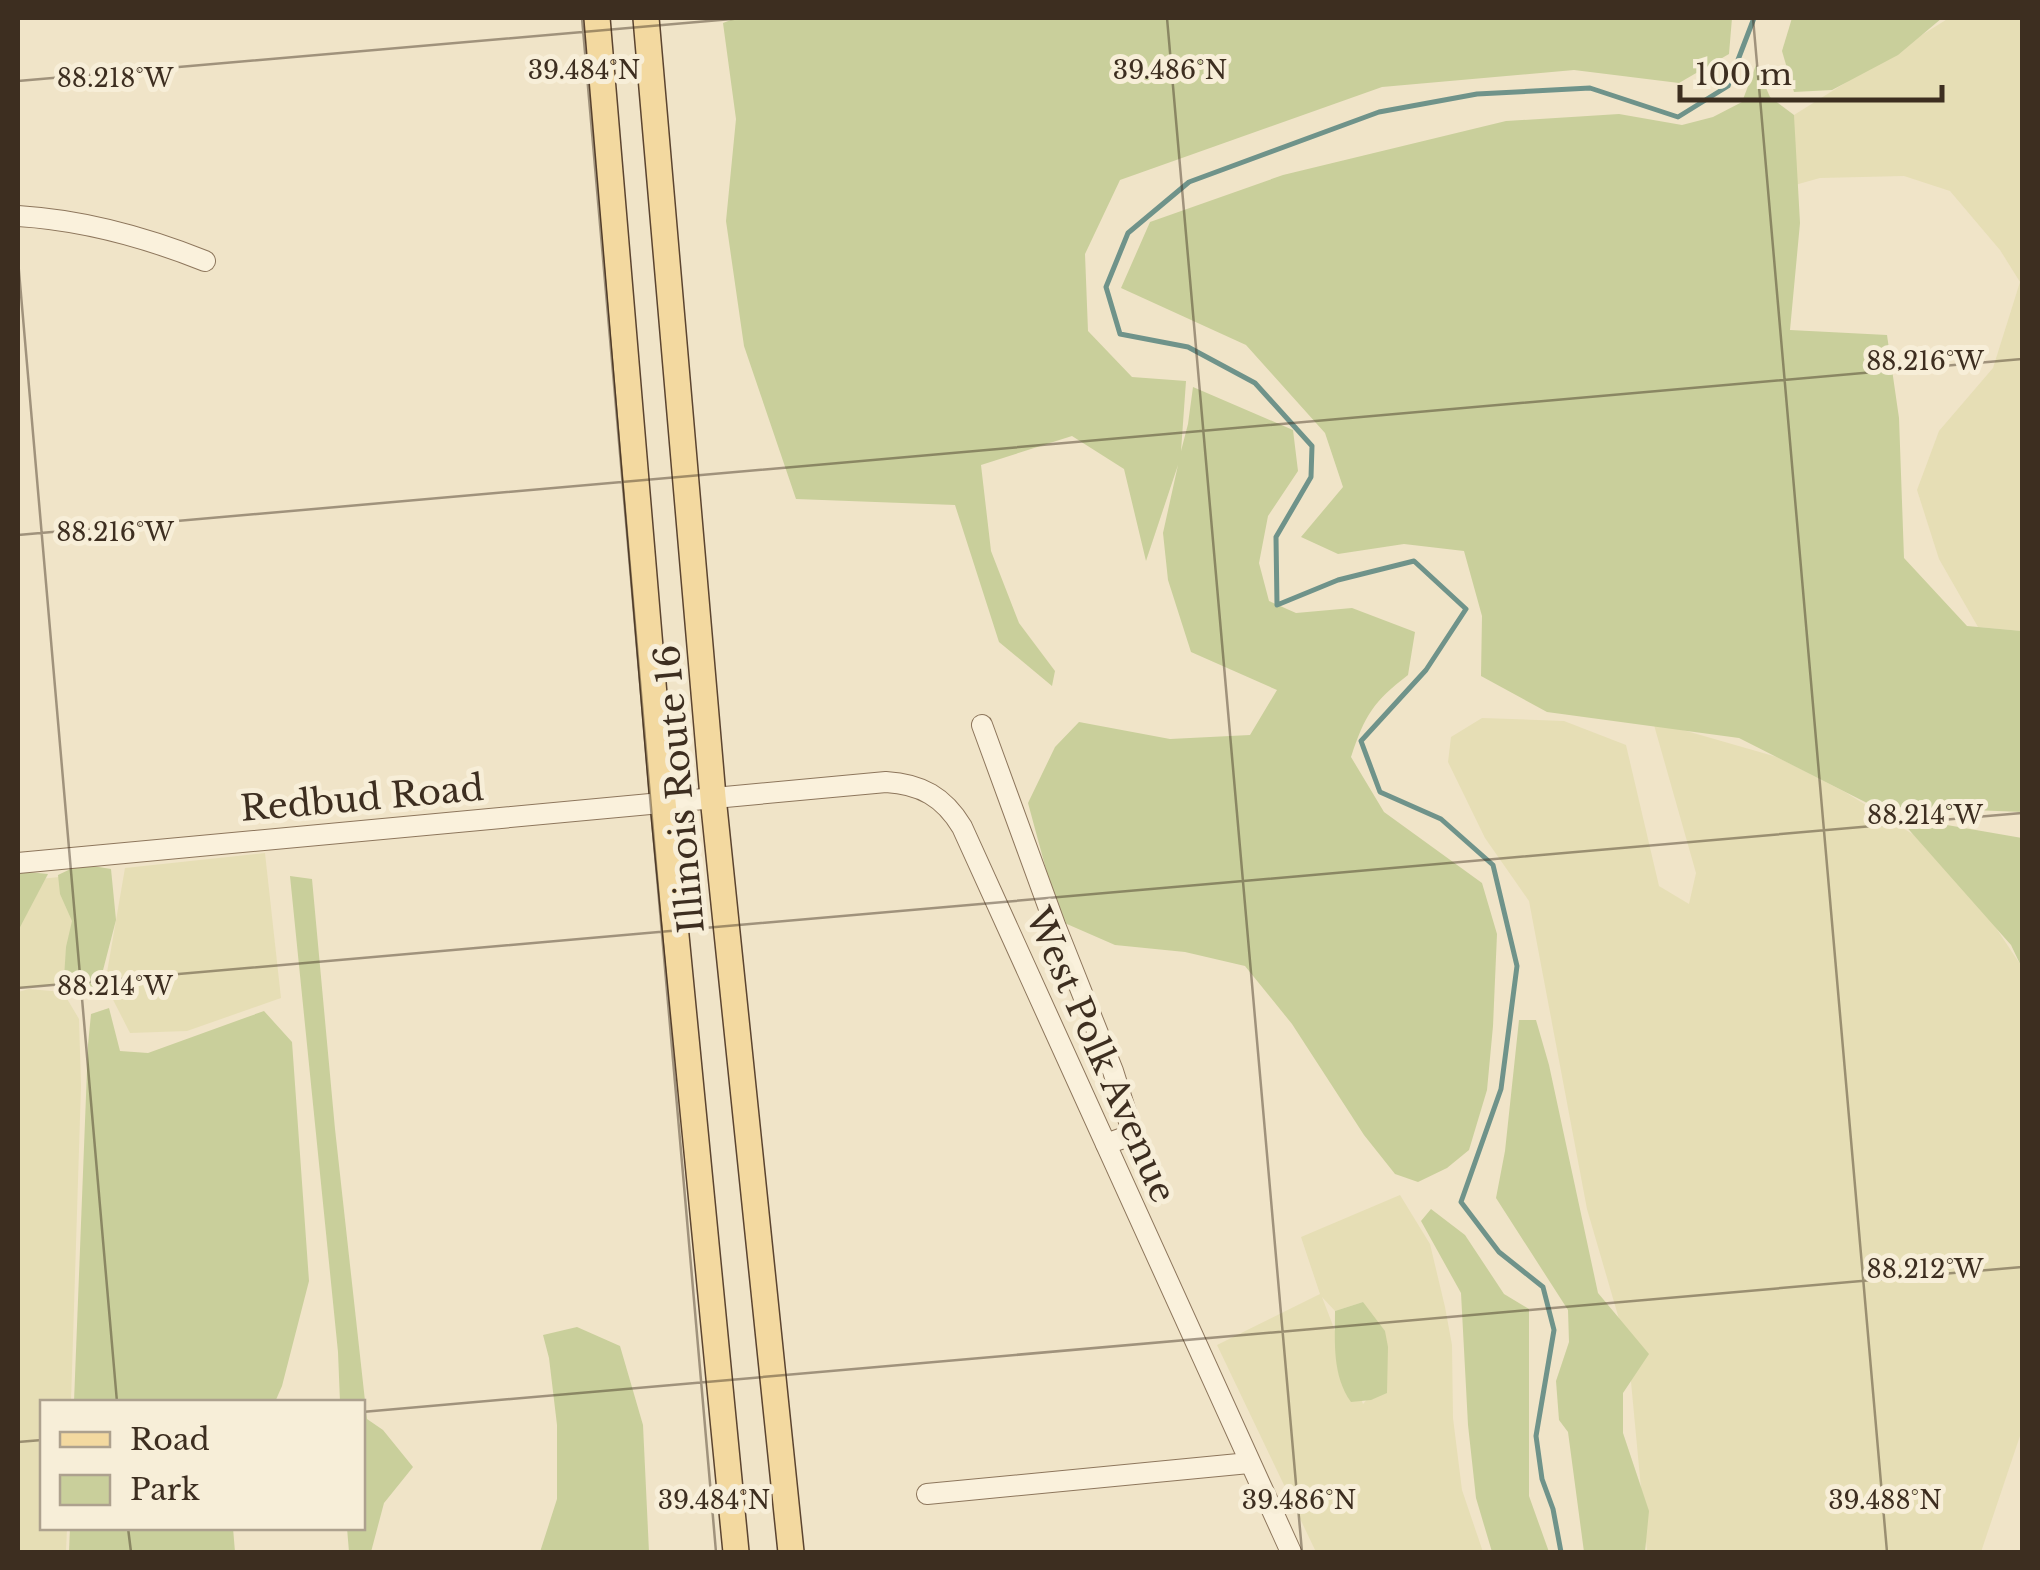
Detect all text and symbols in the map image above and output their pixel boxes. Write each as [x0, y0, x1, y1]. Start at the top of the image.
scale bar [1680, 40, 1942, 102]
text: 39.484°N [528, 55, 640, 86]
text: 39.486°N [1113, 55, 1227, 86]
text: 100 m [1695, 56, 1792, 93]
text: 88.218°W [57, 63, 174, 94]
text: 88.216°W [1866, 346, 1984, 377]
text: 88.216°W [56, 517, 174, 548]
street label: Illinois Route 16 [645, 643, 713, 935]
street label: Redbud Road [239, 766, 485, 830]
text: 88.214°W [1867, 800, 1983, 831]
street label: West Polk Avenue [1016, 900, 1185, 1209]
text: 88.214°W [57, 971, 173, 1002]
text: 88.212°W [1867, 1254, 1984, 1285]
legend [40, 1400, 365, 1530]
text: Road [130, 1421, 210, 1458]
text: Park [130, 1471, 200, 1508]
text: 39.484°N [658, 1485, 770, 1516]
text: 39.486°N [1242, 1485, 1356, 1516]
text: 39.488°N [1828, 1485, 1942, 1516]

